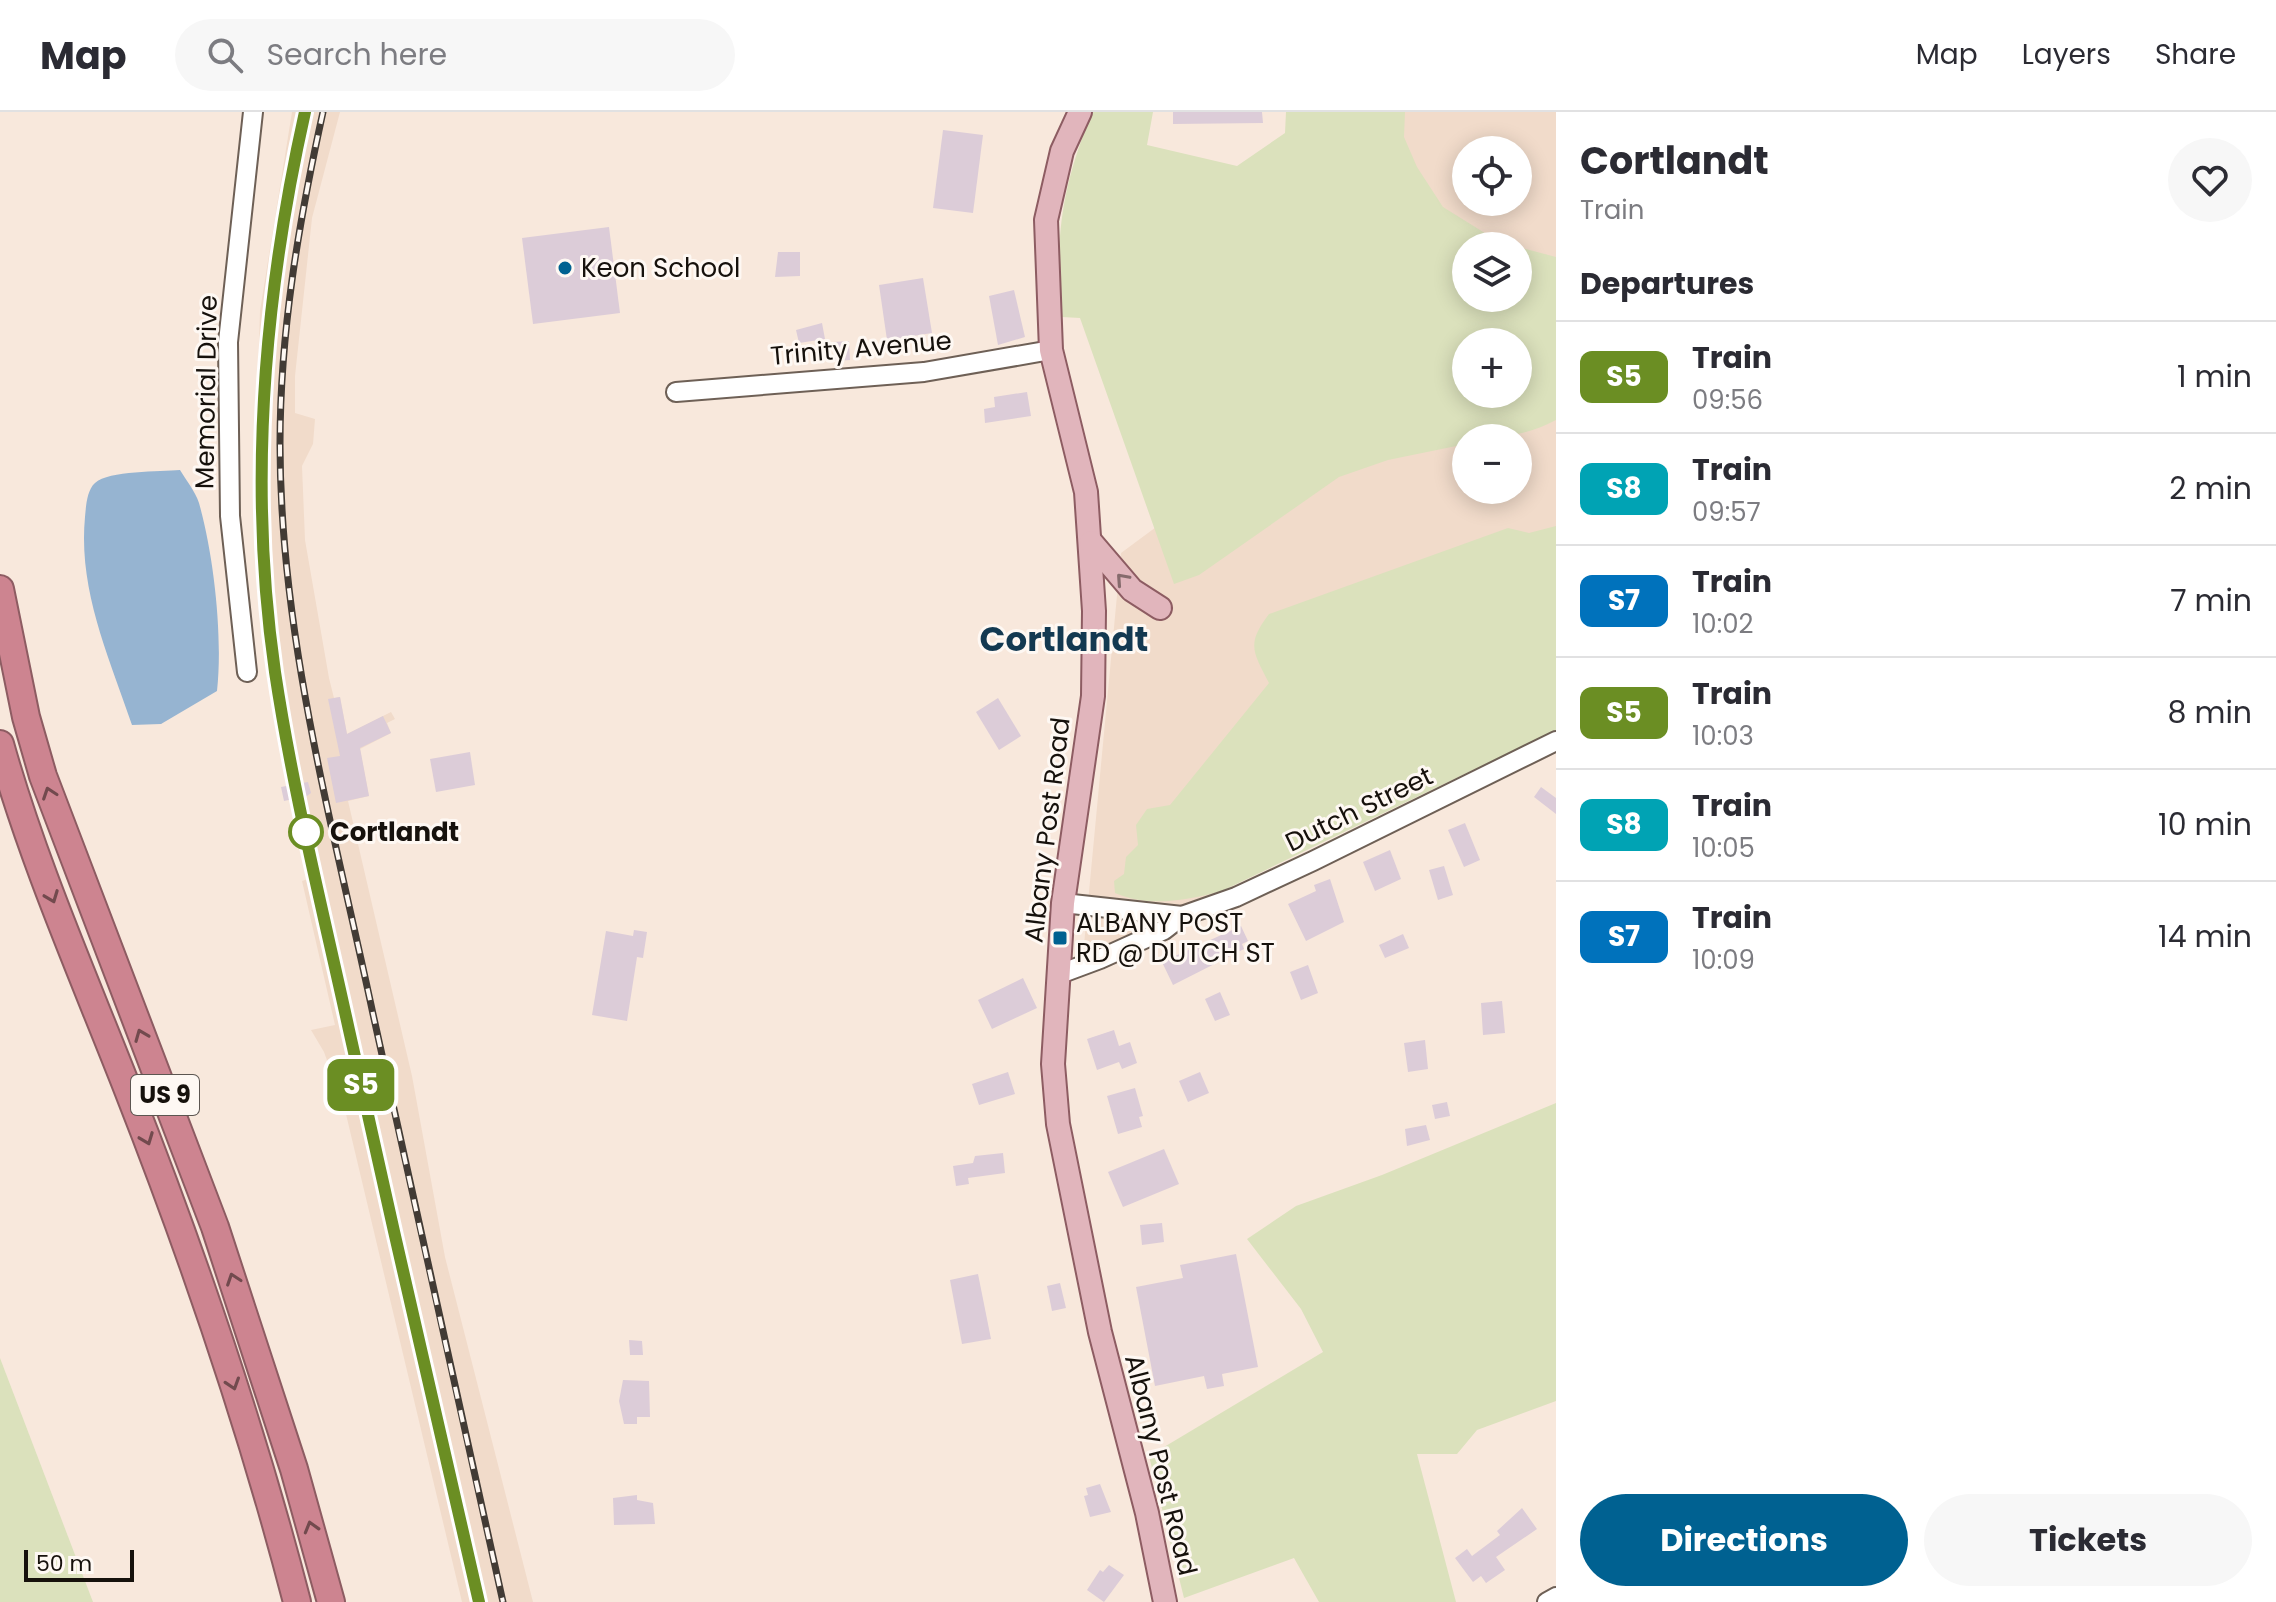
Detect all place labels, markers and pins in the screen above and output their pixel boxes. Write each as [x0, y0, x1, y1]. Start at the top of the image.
place label: Keon School [581, 250, 740, 286]
marker: Keon School [556, 259, 574, 277]
place label: Cortlandt [330, 814, 459, 850]
marker: Cortlandt [289, 815, 323, 849]
place label: ALBANY POST RD @ DUTCH ST [1076, 905, 1275, 971]
marker: ALBANY POST RD @ DUTCH ST [1051, 929, 1069, 947]

